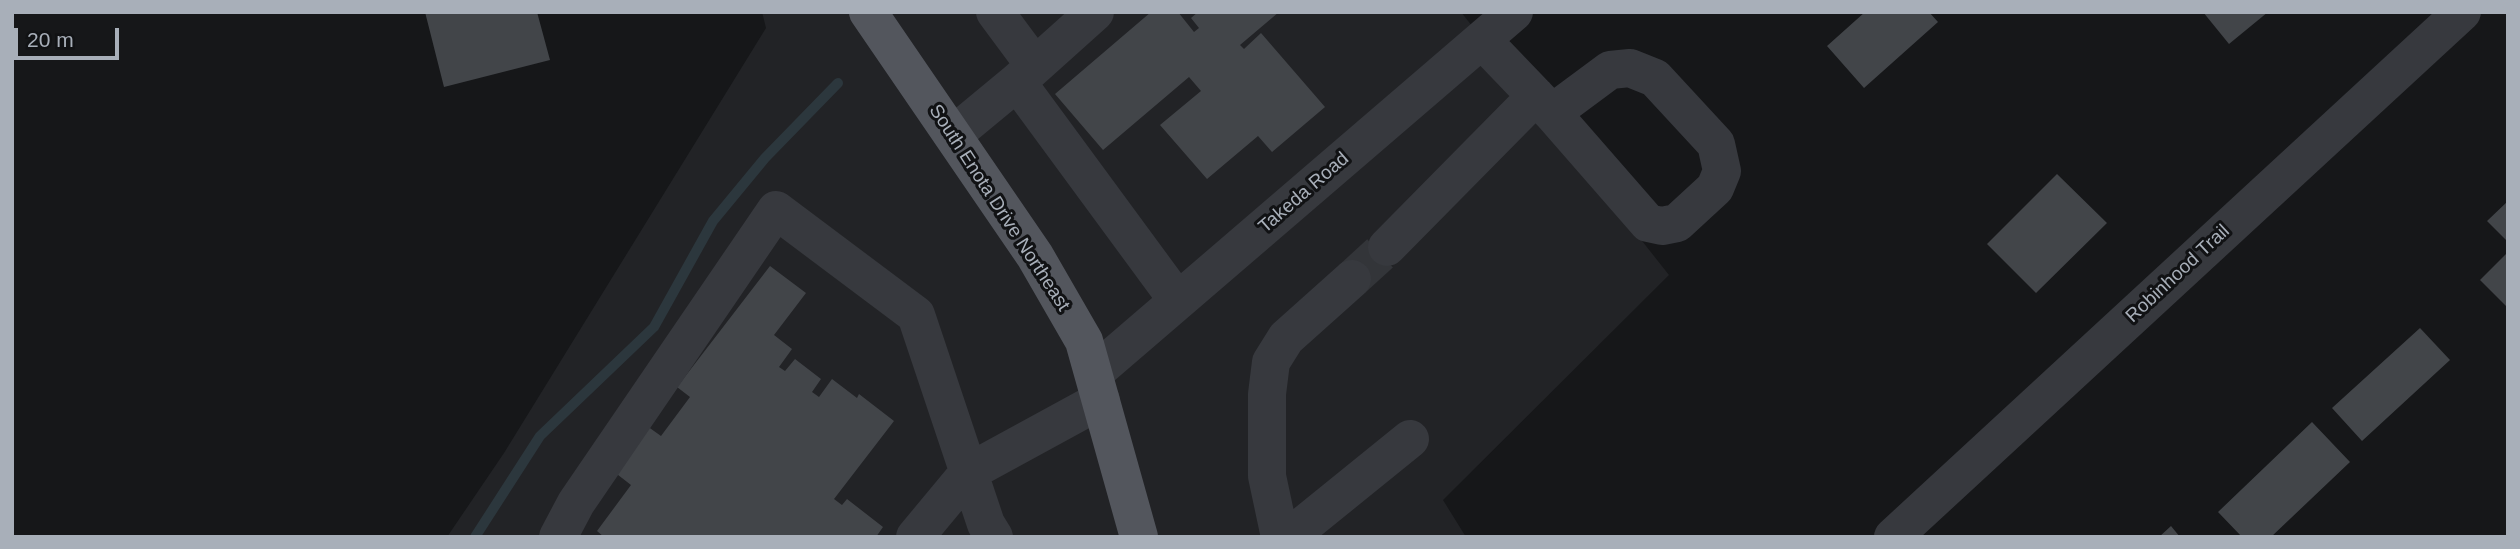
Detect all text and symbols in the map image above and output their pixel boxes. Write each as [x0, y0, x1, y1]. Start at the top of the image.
scale bar [18, 14, 122, 58]
text: 20 m [27, 28, 74, 51]
street label: South Enota Drive Northeast [924, 100, 1074, 316]
street label: Takeda Road [1254, 148, 1354, 238]
street label: Robinhood Trail [2121, 220, 2235, 328]

